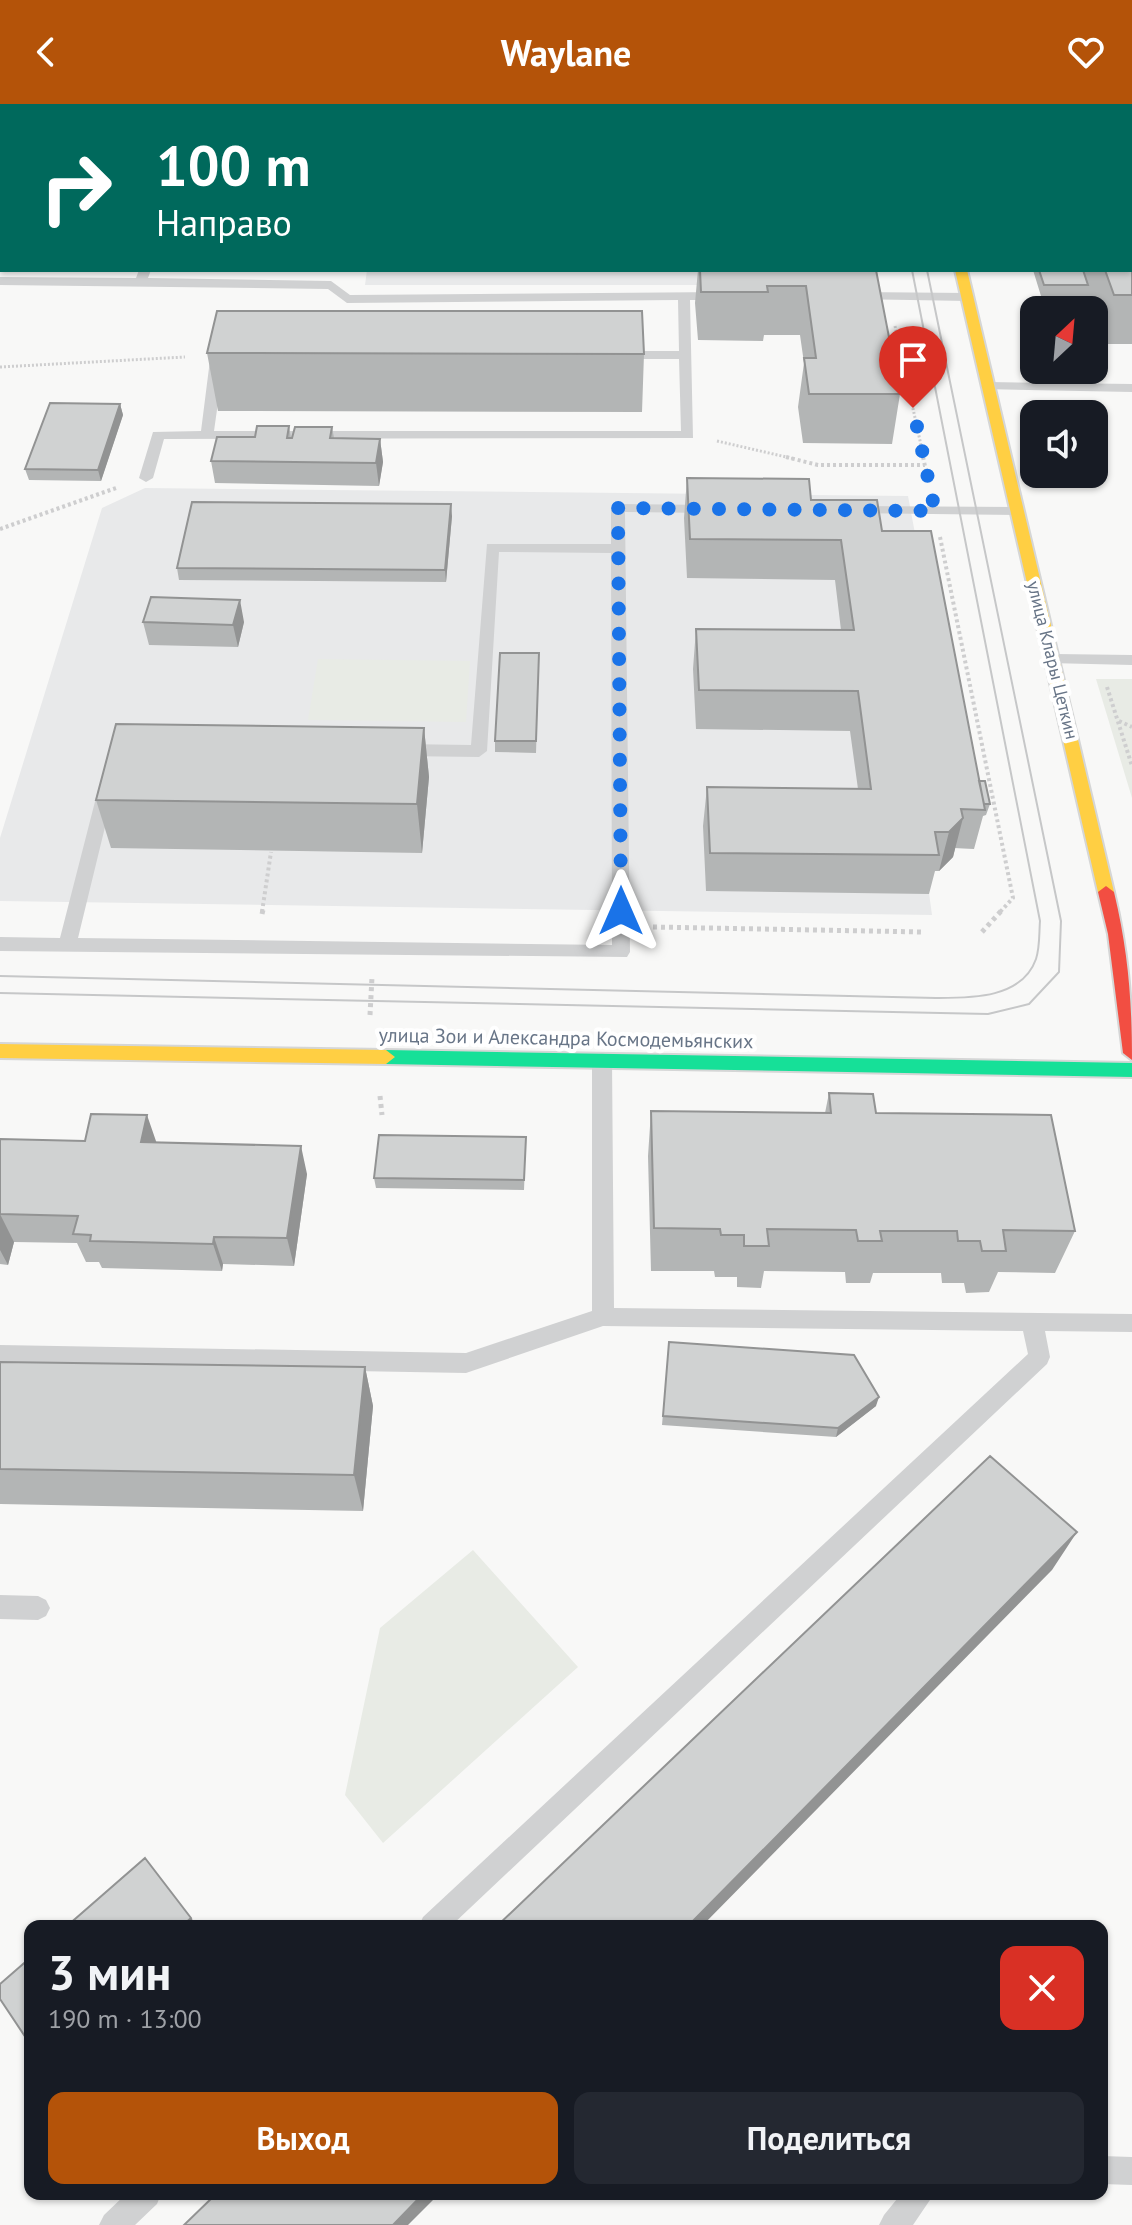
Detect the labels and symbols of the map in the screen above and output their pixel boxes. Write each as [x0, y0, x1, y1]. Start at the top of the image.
north arrow [1020, 296, 1108, 384]
pin [879, 326, 947, 408]
street label: улица Клары Цеткин [1022, 578, 1084, 742]
position arrow [579, 869, 663, 953]
street label: улица Зои и Александра Космодемьянских [378, 1022, 754, 1054]

